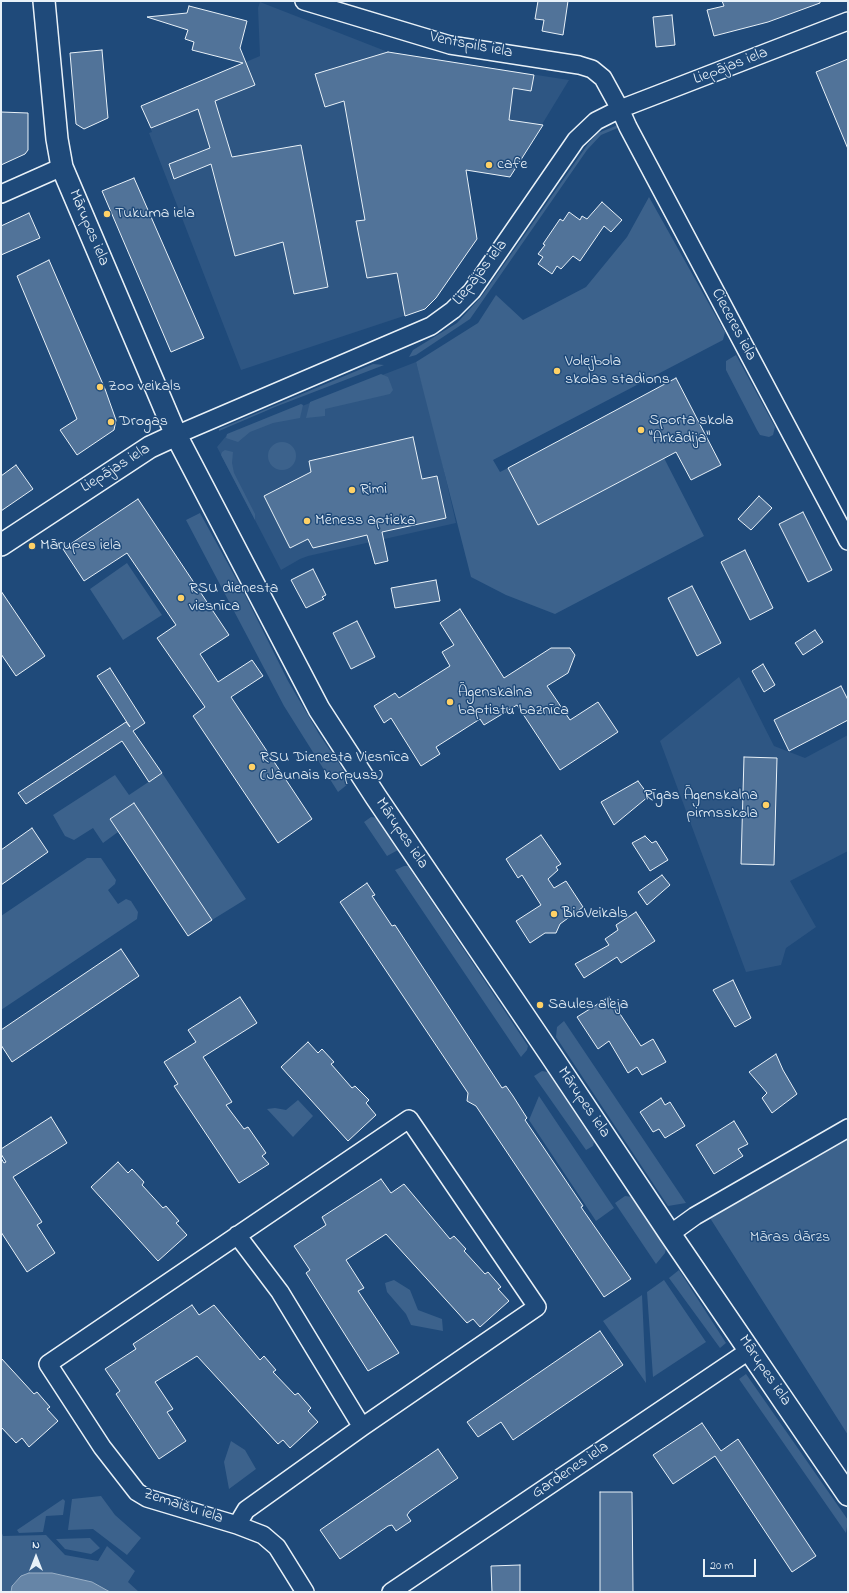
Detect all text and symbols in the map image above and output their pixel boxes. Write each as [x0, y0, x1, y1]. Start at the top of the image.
street label: Ventspils iela [428, 29, 514, 63]
street label: Liepājas iela [691, 44, 771, 90]
place label: cafe [497, 155, 527, 175]
marker: cafe [484, 160, 494, 170]
street label: Mārupes iela [63, 187, 113, 269]
place label: Tukuma iela [115, 204, 195, 224]
marker: Tukuma iela [102, 209, 112, 219]
street label: Liepājas iela [449, 236, 513, 310]
street label: Cieceres iela [706, 286, 760, 364]
place label: Volejbola skolas stadions [565, 352, 670, 390]
marker: Volejbola skolas stadions [552, 366, 562, 376]
place label: Zoo veikals [108, 377, 181, 397]
marker: Zoo veikals [95, 382, 105, 392]
place label: Sporta skola "Arkādija" [649, 411, 734, 449]
place label: Drogas [119, 412, 168, 432]
marker: Drogas [106, 417, 116, 427]
marker: Sporta skola "Arkādija" [636, 425, 646, 435]
street label: Liepājas iela [78, 440, 154, 498]
place label: Rimi [360, 480, 387, 500]
marker: Rimi [347, 485, 357, 495]
place label: Mēness aptieka [315, 511, 416, 531]
marker: Mēness aptieka [302, 516, 312, 526]
place label: Mārupes iela [40, 536, 121, 556]
marker: Mārupes iela [27, 541, 37, 551]
place label: RSU dienesta viesnīca [189, 579, 278, 617]
marker: RSU dienesta viesnīca [176, 593, 186, 603]
place label: Āgenskalna baptistu baznīca [458, 683, 569, 721]
marker: Āgenskalna baptistu baznīca [445, 697, 455, 707]
place label: RSU Dienesta Viesnīca (Jaunais korpuss) [260, 748, 409, 786]
marker: RSU Dienesta Viesnīca (Jaunais korpuss) [247, 762, 257, 772]
place label: Rīgas Āgenskalna pirmsskola [644, 786, 758, 824]
street label: Mārupes iela [370, 795, 432, 873]
marker: Rīgas Āgenskalna pirmsskola [761, 800, 771, 810]
place label: BioVeikals [562, 904, 628, 924]
marker: BioVeikals [549, 909, 559, 919]
place label: Saules aleja [548, 995, 628, 1015]
marker: Saules aleja [535, 1000, 545, 1010]
street label: Mārupes iela [552, 1064, 614, 1142]
park label: Māras dārzs [750, 1228, 830, 1248]
street label: Mārupes iela [733, 1332, 795, 1410]
street label: Gardenes iela [529, 1438, 613, 1504]
street label: Zemaišu iela [141, 1485, 225, 1529]
north arrow [16, 1537, 56, 1577]
text: N [32, 1537, 40, 1553]
scale bar [705, 1551, 758, 1577]
text: 20 m [710, 1557, 733, 1575]

